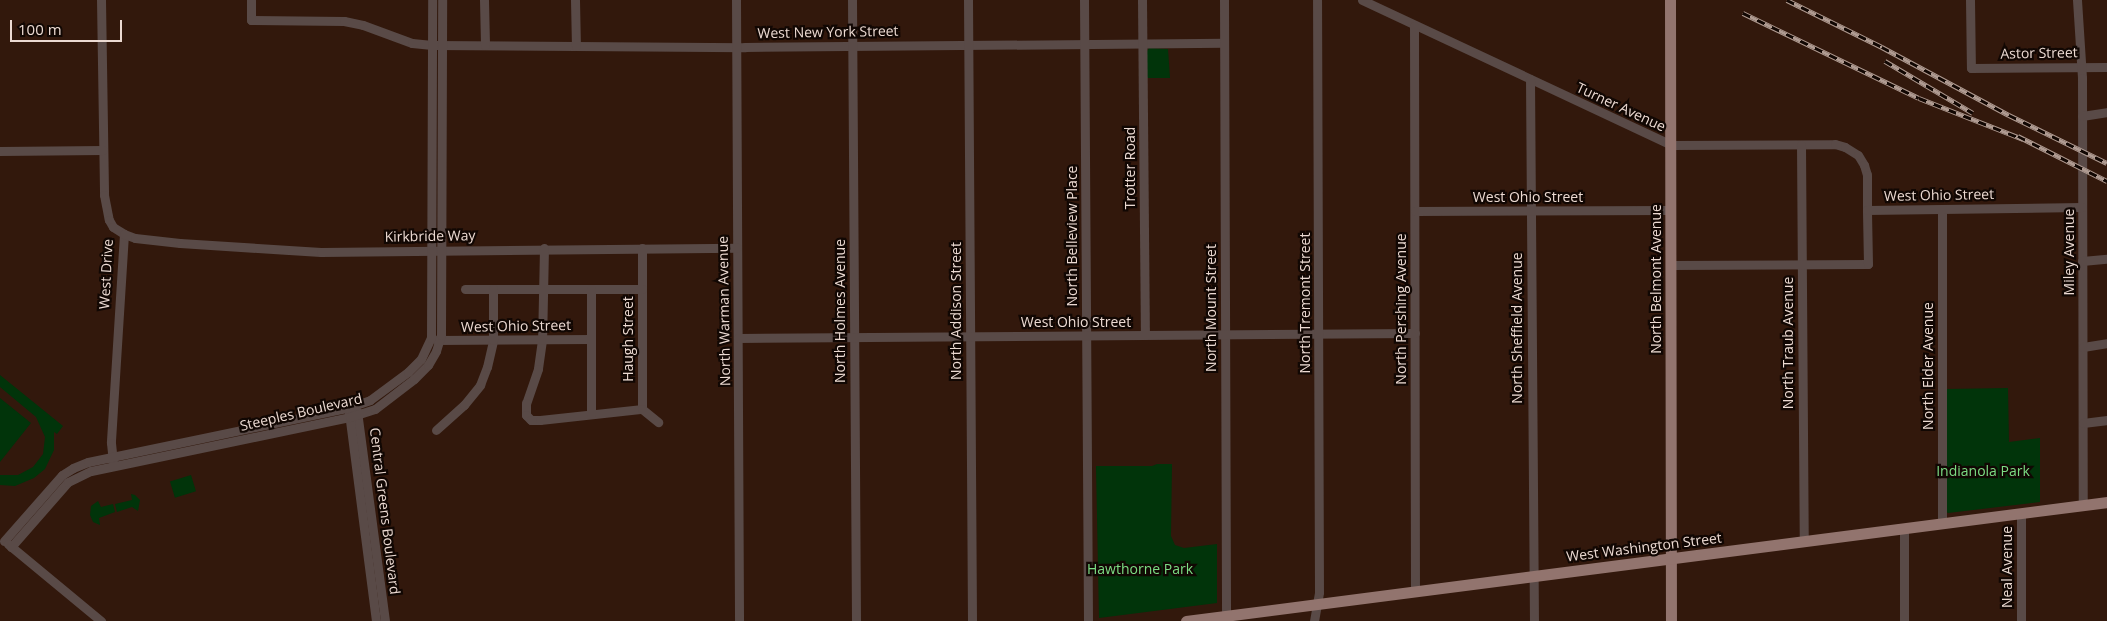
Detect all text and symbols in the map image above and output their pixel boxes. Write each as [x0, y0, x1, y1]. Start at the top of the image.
scale bar [12, 10, 125, 42]
text: 100 m [18, 19, 62, 39]
street label: West New York Street [757, 22, 899, 42]
street label: Astor Street [2000, 44, 2078, 62]
street label: Turner Avenue [1574, 79, 1668, 135]
street label: Trotter Road [1122, 127, 1138, 209]
street label: North Belleview Place [1064, 166, 1080, 306]
street label: West Ohio Street [1884, 186, 1994, 204]
street label: West Ohio Street [1473, 189, 1583, 205]
street label: North Belmont Avenue [1648, 204, 1664, 354]
street label: Miley Avenue [2061, 209, 2077, 295]
street label: Kirkbride Way [384, 227, 476, 245]
street label: North Tremont Street [1297, 233, 1313, 373]
street label: North Pershing Avenue [1393, 233, 1409, 385]
street label: North Warman Avenue [714, 236, 734, 386]
street label: West Drive [96, 238, 116, 310]
street label: North Holmes Avenue [832, 239, 848, 383]
street label: North Addison Street [948, 242, 964, 380]
street label: North Mount Street [1203, 244, 1219, 372]
street label: North Sheffield Avenue [1509, 252, 1525, 404]
street label: North Traub Avenue [1780, 277, 1796, 409]
street label: Haugh Street [620, 296, 636, 382]
street label: North Elder Avenue [1920, 302, 1936, 430]
street label: West Ohio Street [1021, 314, 1131, 330]
street label: West Ohio Street [461, 317, 571, 335]
street label: Steeples Boulevard [238, 390, 364, 434]
street label: Central Greens Boulevard [366, 427, 404, 595]
park label: Indianola Park [1936, 463, 2030, 479]
street label: Neal Avenue [1999, 526, 2015, 608]
street label: West Washington Street [1565, 529, 1723, 565]
park label: Hawthorne Park [1087, 561, 1193, 577]

